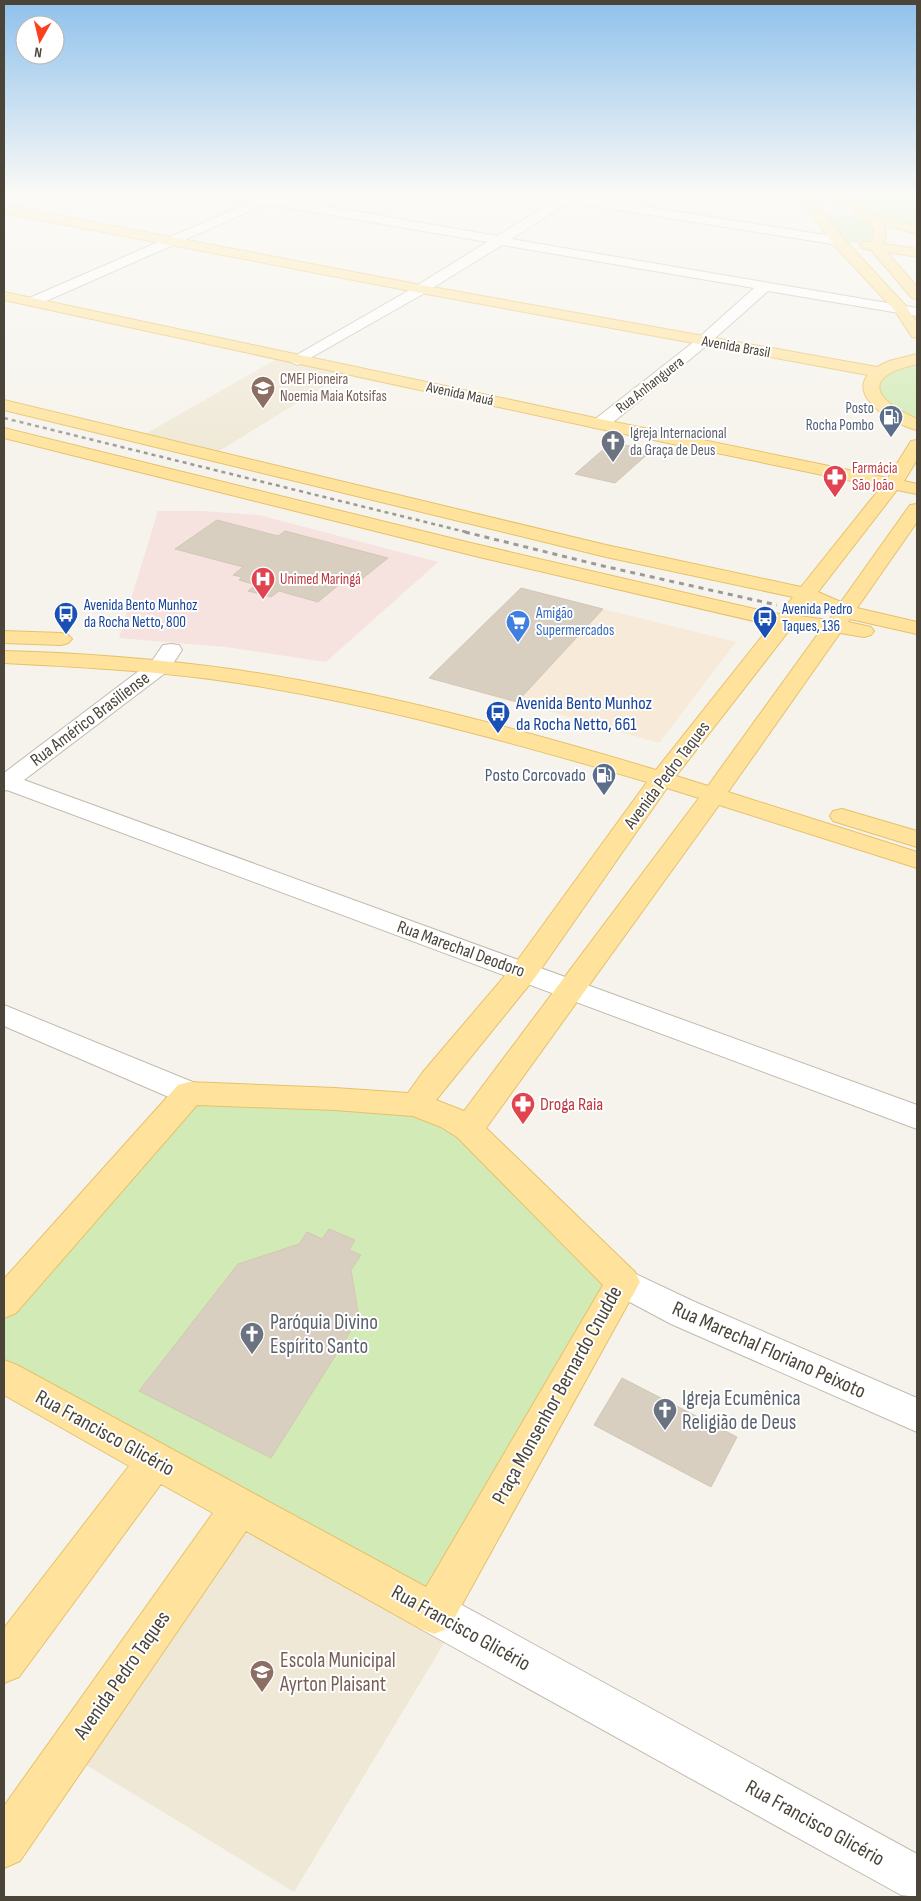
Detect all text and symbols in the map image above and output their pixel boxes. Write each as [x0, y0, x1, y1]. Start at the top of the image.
north arrow [15, 15, 65, 65]
text: N [33, 43, 43, 61]
street label: Avenida Brasil [699, 331, 772, 362]
street label: Rua Anhanguera [612, 352, 688, 417]
place label: CMEI Pioneira Noemia Maia Kotsifas [280, 370, 387, 406]
school or university icon: CMEI Pioneira Noemia Maia Kotsifas [250, 375, 276, 409]
street label: Avenida Mauá [424, 377, 496, 410]
place label: Posto Rocha Pombo [806, 399, 874, 435]
fuel station icon: Posto Rocha Pombo [878, 404, 904, 438]
place label: Igreja Internacional da Graça de Deus [630, 424, 727, 460]
church icon: Igreja Internacional da Graça de Deus [600, 429, 626, 463]
place label: Farmácia São João [852, 459, 898, 495]
pharmacy icon: Farmácia São João [822, 464, 848, 498]
hospital icon: Unimed Maringá [250, 566, 276, 600]
place label: Unimed Maringá [280, 570, 361, 589]
place label: Avenida Bento Munhoz da Rocha Netto, 800 [83, 596, 198, 632]
place label: Avenida Pedro Taques, 136 [781, 600, 853, 636]
bus stop icon: Avenida Bento Munhoz da Rocha Netto, 800 [53, 601, 79, 635]
place label: Amigão Supermercados [535, 604, 614, 640]
bus stop icon: Avenida Pedro Taques, 136 [752, 605, 778, 639]
supermarket icon: Amigão Supermercados [505, 609, 531, 643]
street label: Rua Américo Brasiliense [26, 667, 154, 771]
place label: Avenida Bento Munhoz da Rocha Netto, 661 [515, 693, 653, 735]
bus stop icon: Avenida Bento Munhoz da Rocha Netto, 661 [485, 700, 511, 734]
street label: Avenida Pedro Taques [619, 717, 714, 834]
fuel station icon: Posto Corcovado [591, 762, 617, 796]
place label: Posto Corcovado [485, 765, 586, 786]
street label: Rua Marechal Deodoro [394, 916, 528, 982]
pharmacy icon: Droga Raia [510, 1091, 536, 1125]
place label: Droga Raia [540, 1094, 603, 1115]
street label: Praça Monsenhor Bernardo Cnudde [487, 1282, 627, 1508]
street label: Rua Marechal Floriano Peixoto [668, 1296, 870, 1404]
place label: Paróquia Divino Espírito Santo [270, 1310, 378, 1359]
church icon: Paróquia Divino Espírito Santo [239, 1321, 265, 1355]
street label: Rua Francisco Glicério [31, 1384, 179, 1482]
place label: Igreja Ecumênica Religião de Deus [682, 1386, 801, 1435]
church icon: Igreja Ecumênica Religião de Deus [652, 1397, 678, 1431]
street label: Rua Francisco Glicério [387, 1579, 535, 1677]
street label: Avenida Pedro Taques [68, 1606, 175, 1745]
place label: Escola Municipal Ayrton Plaisant [279, 1648, 396, 1697]
school or university icon: Escola Municipal Ayrton Plaisant [249, 1659, 275, 1693]
street label: Rua Francisco Glicério [741, 1774, 889, 1872]

